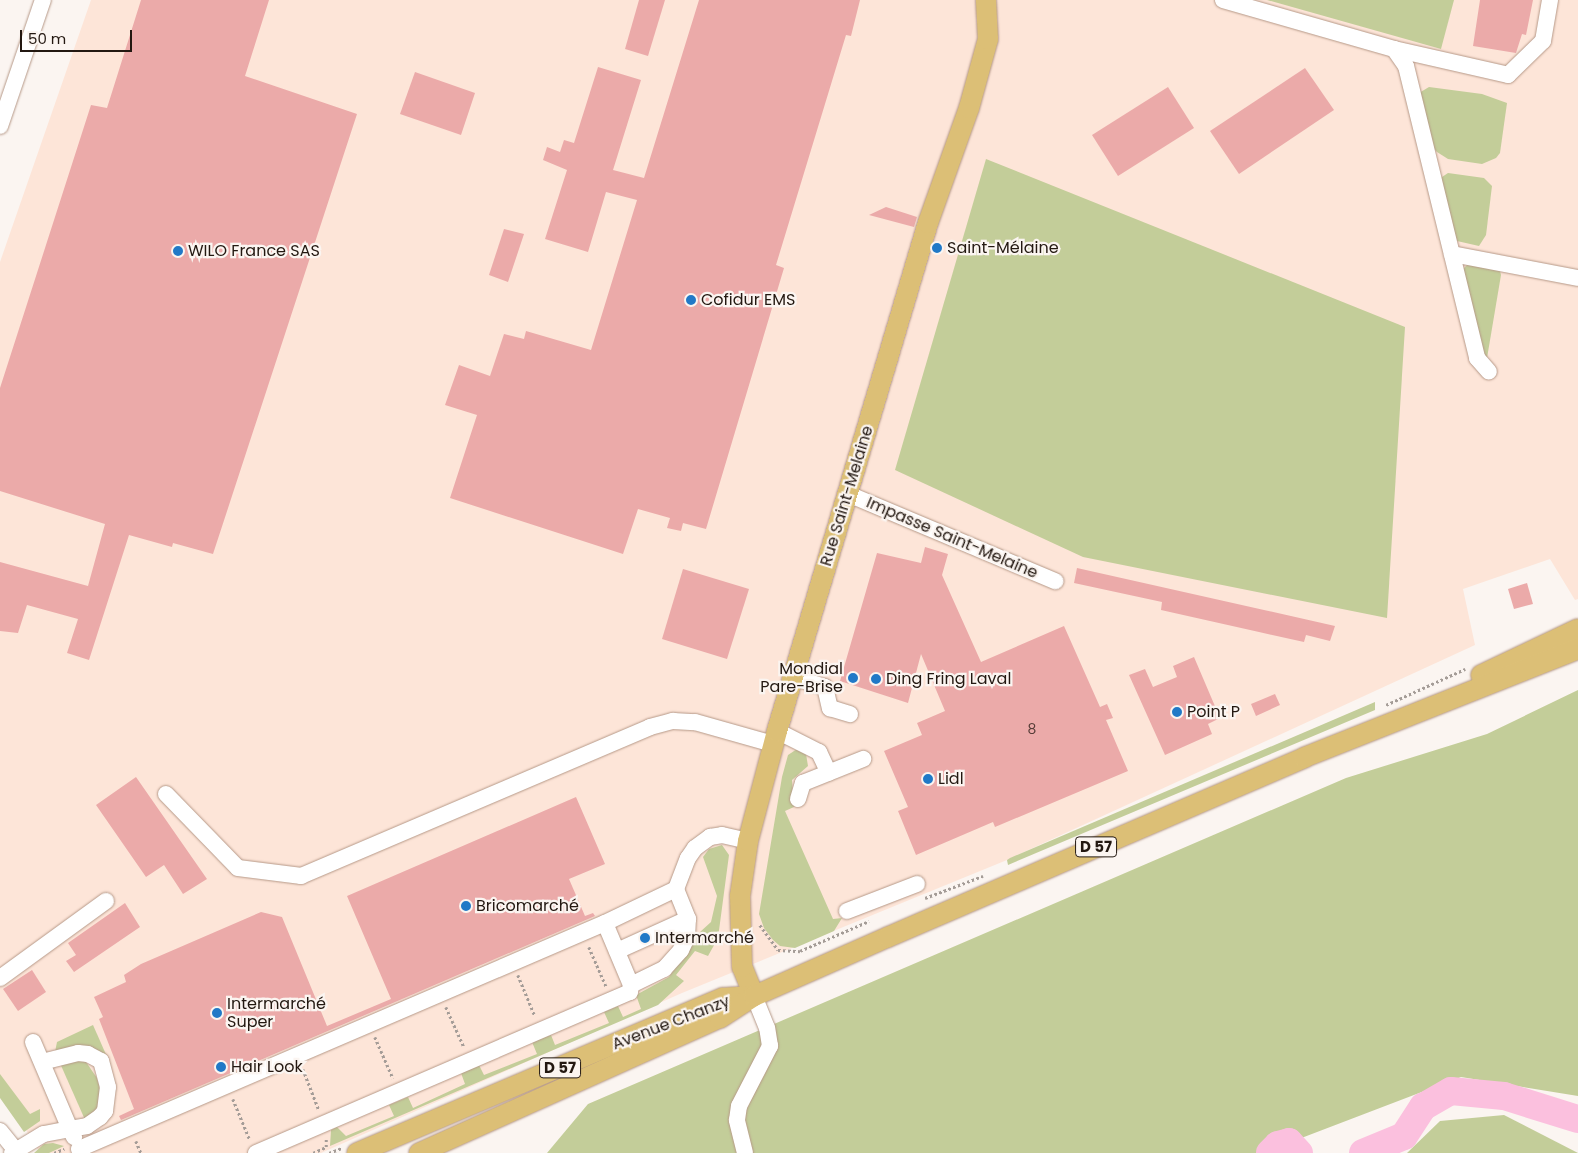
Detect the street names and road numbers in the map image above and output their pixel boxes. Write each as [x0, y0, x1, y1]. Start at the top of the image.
street label: Rue Saint-Melaine [817, 424, 877, 568]
street label: Impasse Saint-Melaine [863, 493, 1041, 583]
road number: D 57 [1075, 834, 1117, 860]
street label: Avenue Chanzy [610, 992, 732, 1054]
road number: D 57 [539, 1056, 581, 1080]

